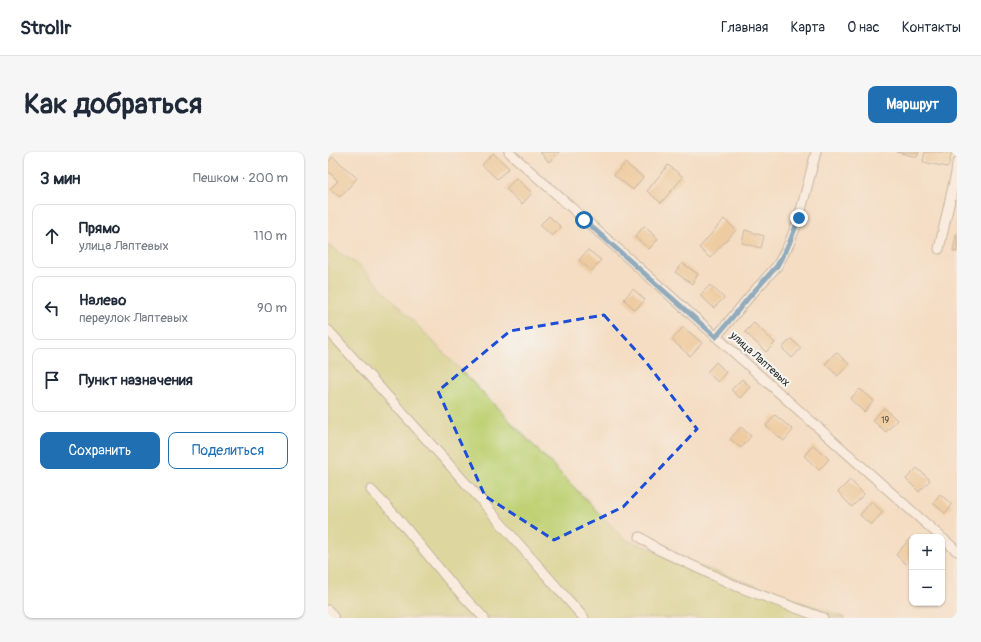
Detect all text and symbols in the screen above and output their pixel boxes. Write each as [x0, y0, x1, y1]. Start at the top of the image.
text: Strollr [20, 16, 71, 40]
text: Главная [721, 19, 768, 36]
text: Карта [790, 19, 825, 36]
text: О нас [847, 19, 880, 36]
text: Контакты [902, 19, 961, 36]
button: Маршрут [868, 86, 957, 123]
text: Как добраться [24, 87, 202, 122]
text: 3 мин [40, 168, 80, 189]
text: Пешком · 200 m [193, 170, 288, 186]
route end [790, 209, 808, 227]
route start [575, 211, 593, 229]
text: Прямо [79, 219, 120, 238]
icon: ahead [41, 225, 63, 247]
text: 110 m [254, 228, 287, 244]
text: улица Лаптевых [79, 238, 169, 254]
text: Налево [79, 291, 126, 310]
icon: left [41, 297, 63, 319]
text: 90 m [257, 300, 287, 316]
text: переулок Лаптевых [79, 310, 188, 326]
street label: улица Лаптевых [727, 328, 793, 389]
icon: arrive [41, 369, 63, 391]
text: Пункт назначения [79, 371, 193, 390]
house number: 19 [881, 415, 889, 426]
button: Сохранить [40, 432, 160, 469]
button: Поделиться [168, 432, 288, 469]
map controls [909, 534, 945, 606]
button: + [909, 534, 945, 570]
button: − [909, 570, 945, 606]

